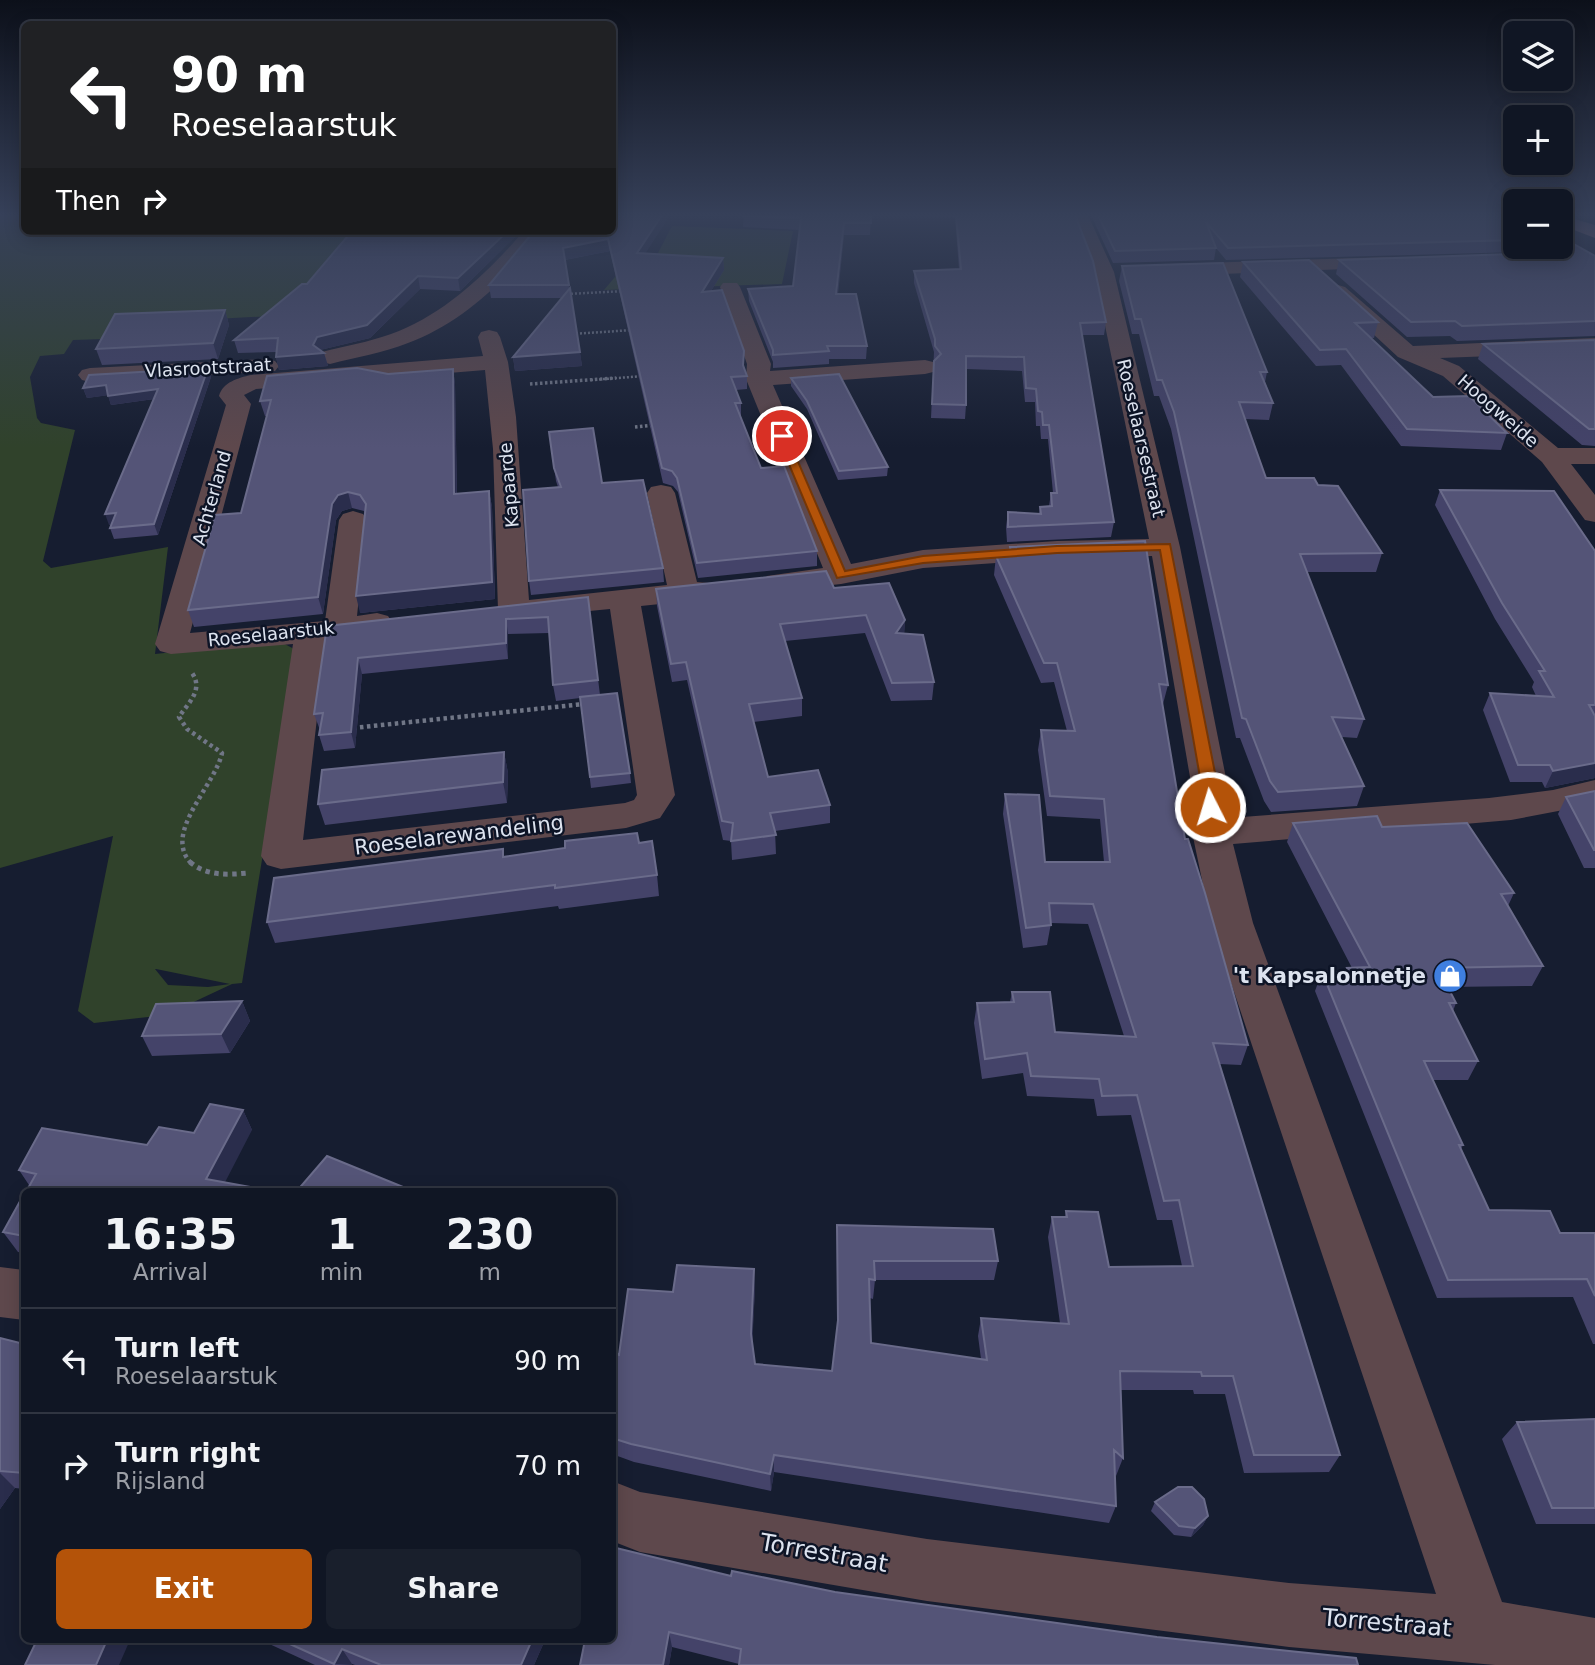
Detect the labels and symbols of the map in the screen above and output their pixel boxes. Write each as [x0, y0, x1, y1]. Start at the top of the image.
street label: Vlasrootstraat [144, 354, 272, 381]
street label: Roeselaarsestraat [1113, 357, 1170, 519]
street label: Hoogweide [1454, 370, 1543, 451]
pin [752, 406, 812, 466]
street label: Kapaarde [494, 441, 523, 529]
street label: Achterland [188, 448, 235, 548]
street label: Roeselaarstuk [207, 616, 336, 651]
position arrow [1173, 770, 1247, 844]
street label: Roeselarewandeling [353, 810, 565, 860]
shop icon: 't Kapsalonnetje [1431, 957, 1469, 995]
place label: 't Kapsalonnetje [1233, 964, 1426, 988]
street label: Torrestraat [757, 1528, 890, 1578]
street label: Torrestraat [1320, 1603, 1453, 1643]

